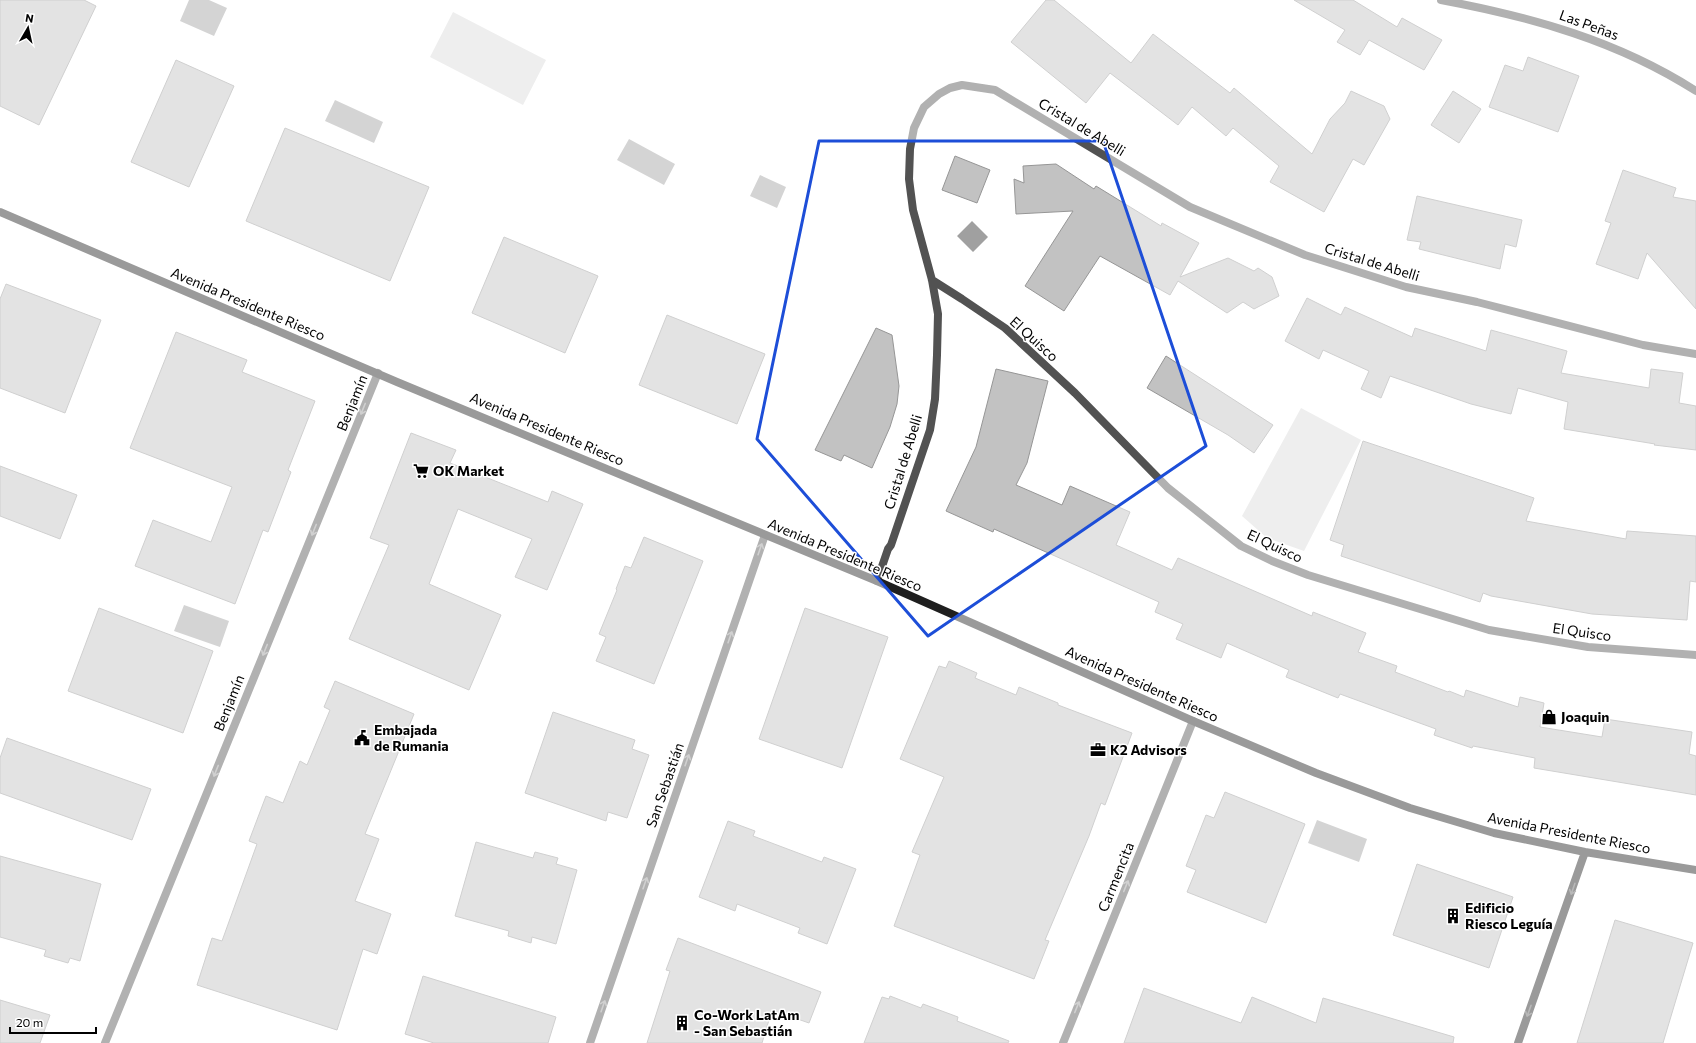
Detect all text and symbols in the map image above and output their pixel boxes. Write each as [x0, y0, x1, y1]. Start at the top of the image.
street label: Las Peñas [1557, 6, 1621, 43]
north arrow [8, 8, 48, 48]
text: N [25, 11, 35, 25]
street label: Cristal de Abelli [1036, 94, 1129, 159]
street label: Cristal de Abelli [1323, 239, 1422, 284]
street label: Avenida Presidente Riesco [169, 263, 328, 344]
street label: El Quisco [1007, 313, 1062, 365]
street label: Benjamín [333, 372, 371, 433]
street label: Avenida Presidente Riesco [468, 388, 627, 469]
one-way arrow [359, 403, 366, 415]
street label: Cristal de Abelli [880, 412, 925, 511]
supermarket icon: OK Market [412, 462, 430, 480]
place label: OK Market [433, 462, 504, 479]
street label: Avenida Presidente Riesco [766, 514, 925, 595]
one-way arrow [310, 523, 317, 535]
street label: El Quisco [1245, 525, 1306, 566]
one-way arrow [757, 543, 764, 556]
street label: El Quisco [1552, 619, 1612, 644]
one-way arrow [727, 631, 734, 644]
street label: Avenida Presidente Riesco [1063, 642, 1221, 725]
one-way arrow [261, 644, 268, 656]
street label: Benjamín [210, 672, 248, 733]
shop icon: Joaquin [1540, 708, 1558, 726]
place label: Joaquin [1561, 708, 1609, 725]
place label: Embajada de Rumania [374, 721, 449, 754]
public building icon: Embajada de Rumania [353, 729, 371, 747]
street label: San Sebastián [642, 740, 687, 829]
office icon: K2 Advisors [1089, 741, 1107, 759]
place label: K2 Advisors [1110, 741, 1187, 758]
one-way arrow [684, 755, 692, 767]
one-way arrow [212, 764, 219, 776]
street label: Avenida Presidente Riesco [1486, 808, 1652, 857]
street label: Carmencita [1094, 839, 1137, 914]
one-way arrow [642, 877, 649, 890]
one-way arrow [1123, 881, 1130, 893]
one-way arrow [1568, 883, 1576, 895]
place label: Edificio Riesco Leguía [1465, 899, 1553, 932]
building icon: Edificio Riesco Leguía [1444, 907, 1462, 925]
one-way arrow [599, 1001, 607, 1013]
one-way arrow [1074, 1001, 1082, 1013]
one-way arrow [1524, 1005, 1532, 1017]
place label: Co-Work LatAm - San Sebastián [694, 1006, 800, 1039]
scale bar [10, 1009, 96, 1035]
building icon: Co-Work LatAm - San Sebastián [673, 1014, 691, 1032]
text: 20 m [16, 1015, 43, 1029]

